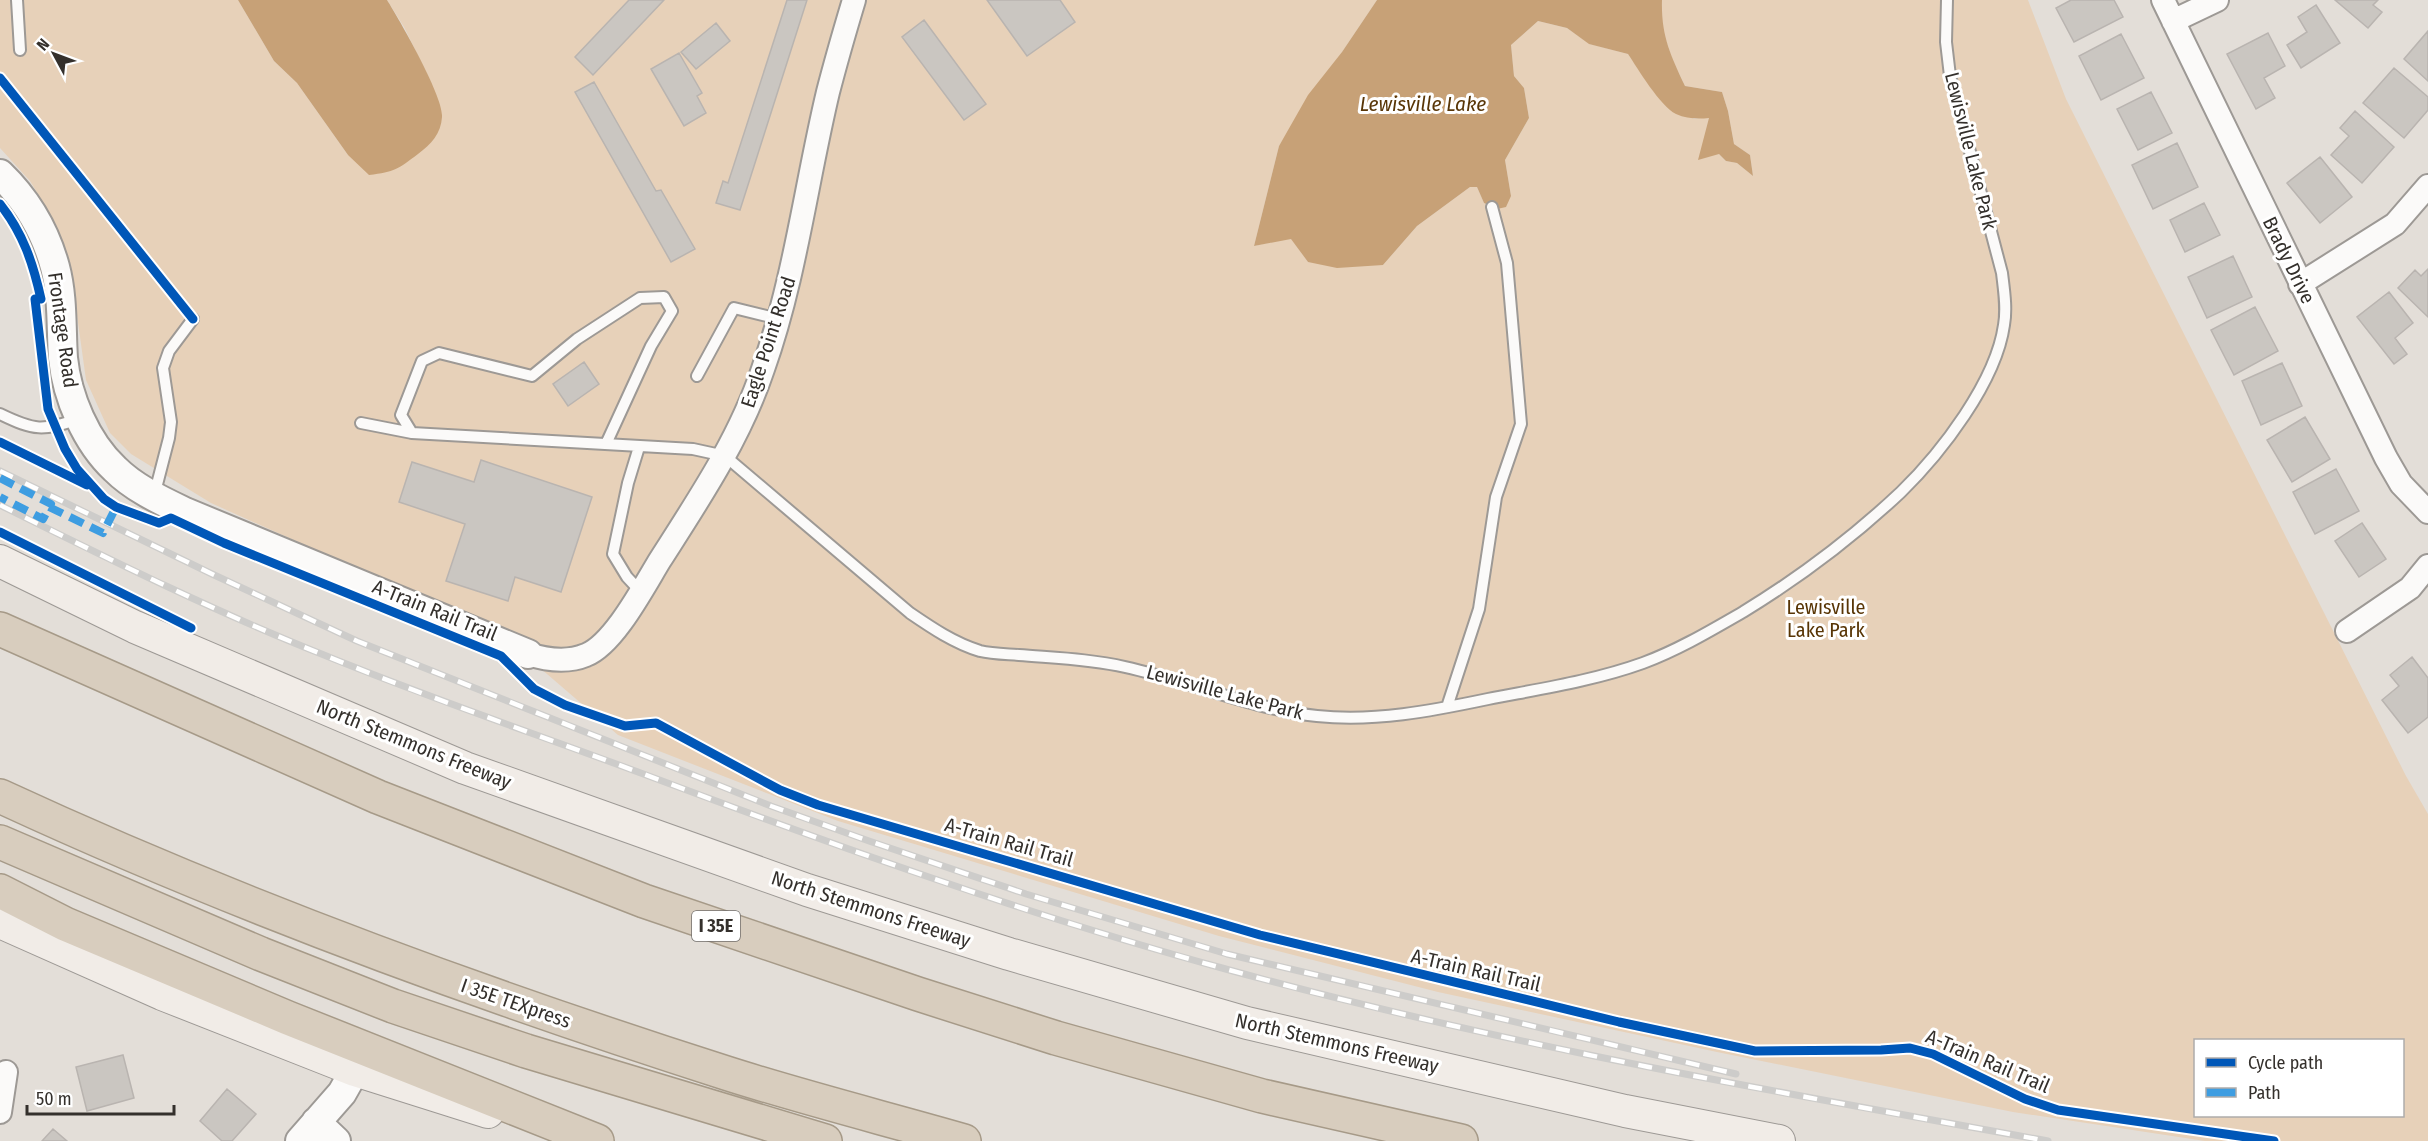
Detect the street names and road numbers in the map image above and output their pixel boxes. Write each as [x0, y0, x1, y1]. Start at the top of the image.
street label: Lewisville Lake Park [1940, 70, 2002, 233]
street label: Brady Drive [2258, 213, 2320, 307]
street label: Frontage Road [43, 271, 83, 389]
street label: Eagle Point Road [735, 273, 801, 411]
street label: A-Train Rail Trail [369, 574, 501, 646]
street label: Lewisville Lake Park [1144, 660, 1307, 725]
street label: North Stemmons Freeway [313, 694, 515, 794]
street label: A-Train Rail Trail [942, 812, 1076, 872]
street label: North Stemmons Freeway [768, 865, 974, 953]
road number: I 35E [692, 911, 740, 941]
street label: A-Train Rail Trail [1409, 943, 1543, 997]
street label: I 35E TEXpress [458, 973, 574, 1033]
street label: North Stemmons Freeway [1233, 1008, 1441, 1078]
street label: A-Train Rail Trail [1922, 1024, 2054, 1098]

